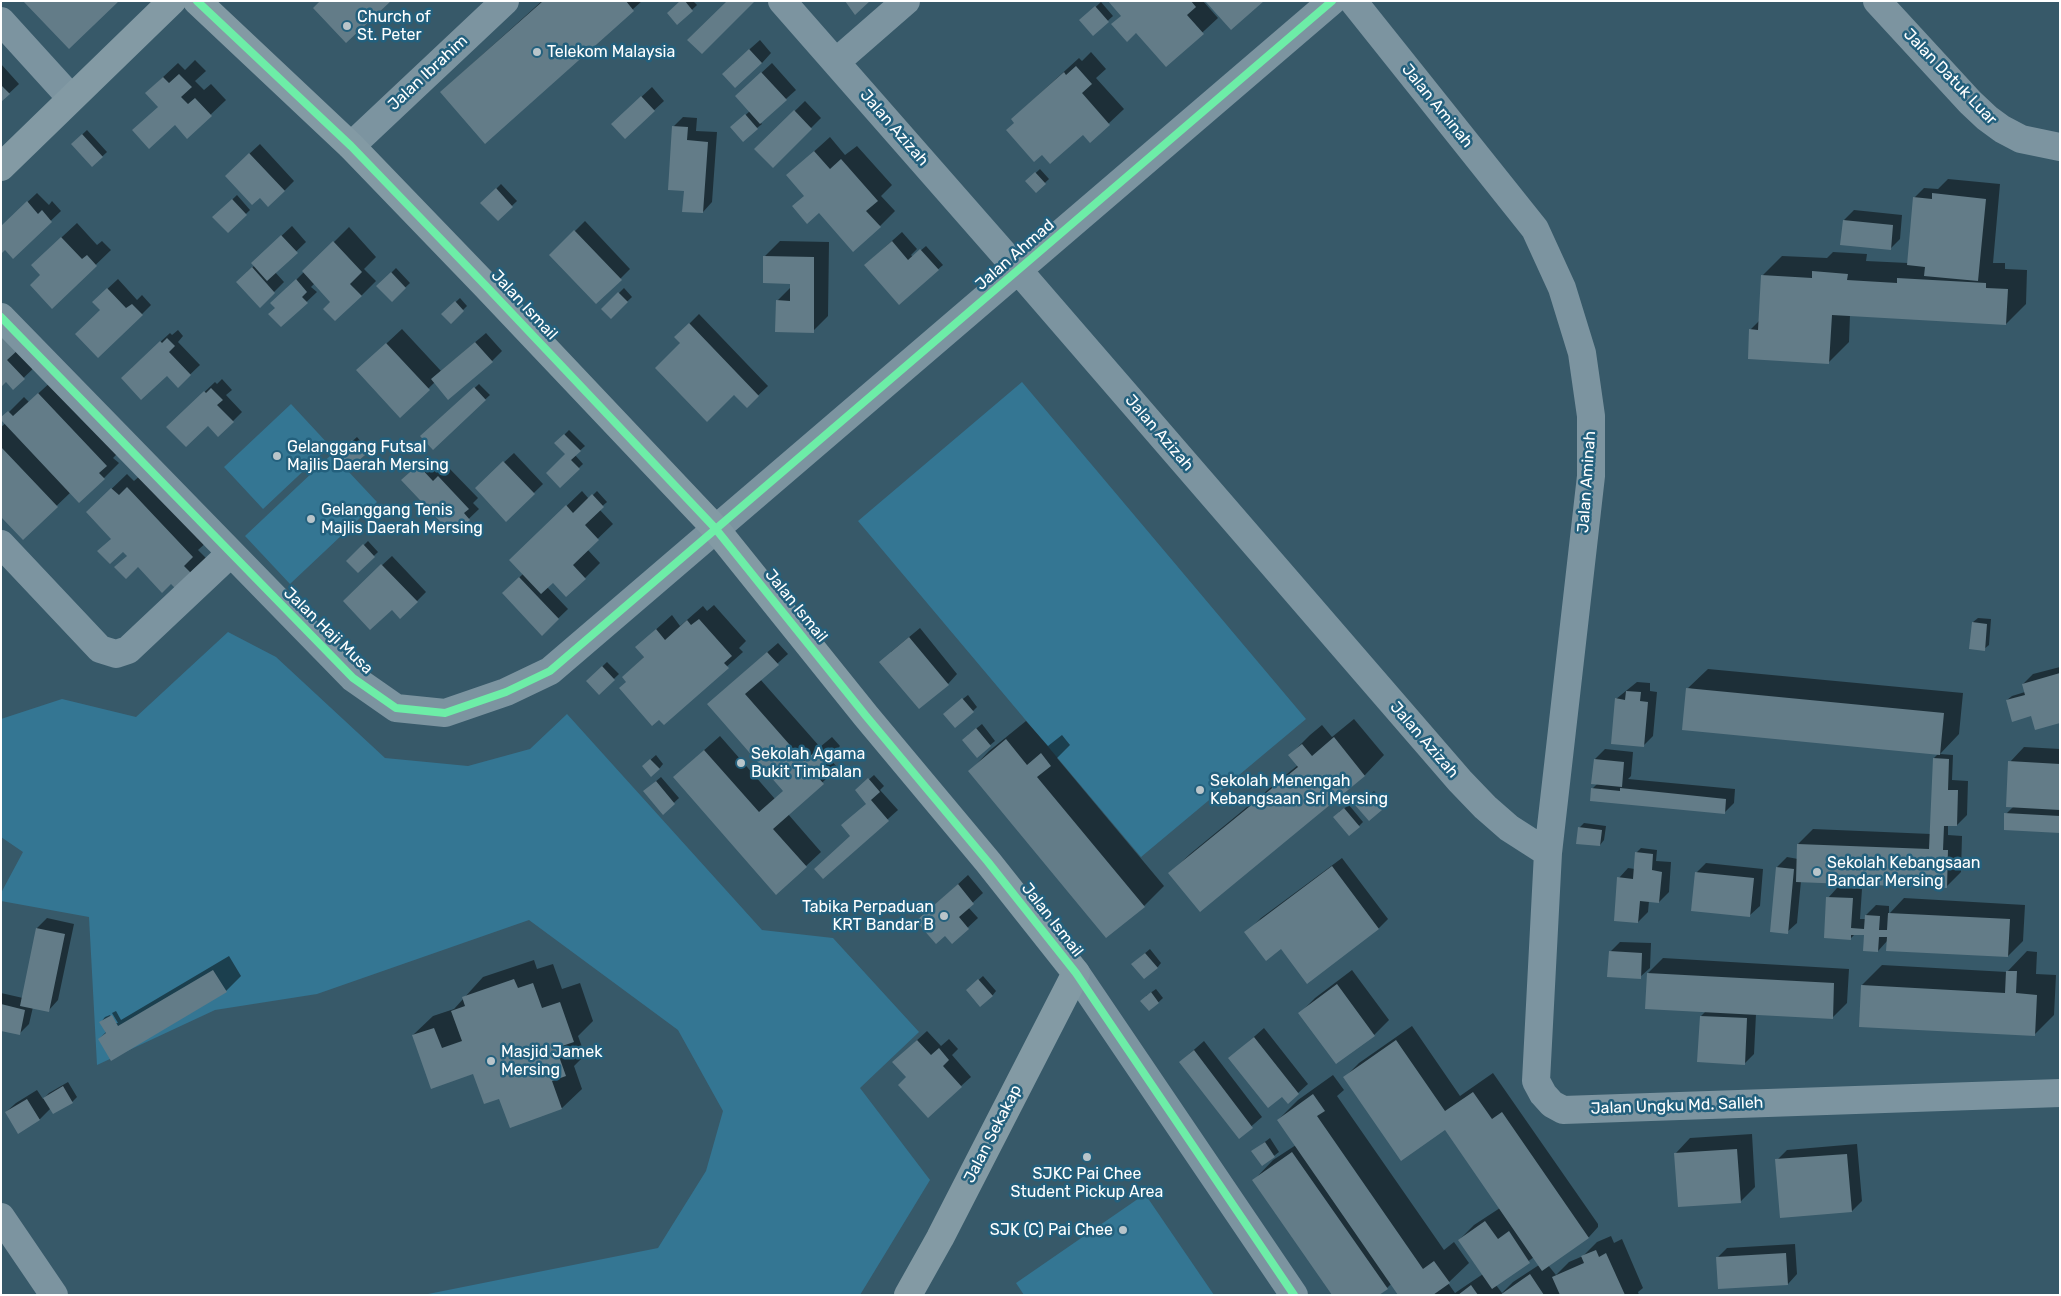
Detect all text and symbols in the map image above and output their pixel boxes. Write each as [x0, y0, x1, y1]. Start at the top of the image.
place label: Church of St. Peter [357, 7, 431, 45]
marker: Church of St. Peter [341, 20, 353, 32]
street label: Jalan Datuk Luar [1899, 25, 2001, 129]
street label: Jalan Ibrahim [384, 31, 472, 115]
place label: Telekom Malaysia [547, 42, 675, 62]
marker: Telekom Malaysia [531, 46, 543, 58]
street label: Jalan Aminah [1397, 60, 1477, 152]
street label: Jalan Azizah [856, 86, 932, 170]
street label: Jalan Ahmad [972, 216, 1058, 294]
street label: Jalan Ismail [487, 266, 561, 344]
street label: Jalan Azizah [1121, 391, 1197, 475]
street label: Jalan Aminah [1574, 430, 1600, 534]
place label: Gelanggang Futsal Majlis Daerah Mersing [287, 437, 449, 475]
marker: Gelanggang Futsal Majlis Daerah Mersing [271, 450, 283, 462]
place label: Gelanggang Tenis Majlis Daerah Mersing [321, 500, 483, 538]
marker: Gelanggang Tenis Majlis Daerah Mersing [305, 513, 317, 525]
street label: Jalan Ismail [761, 566, 831, 646]
street label: Jalan Haji Musa [279, 584, 377, 678]
street label: Jalan Azizah [1386, 698, 1462, 782]
place label: Sekolah Agama Bukit Timbalan [751, 744, 865, 782]
marker: Sekolah Agama Bukit Timbalan [735, 757, 747, 769]
place label: Sekolah Menengah Kebangsaan Sri Mersing [1210, 771, 1388, 809]
marker: Sekolah Menengah Kebangsaan Sri Mersing [1194, 784, 1206, 796]
place label: Sekolah Kebangsaan Bandar Mersing [1827, 853, 1981, 891]
marker: Sekolah Kebangsaan Bandar Mersing [1811, 866, 1823, 878]
street label: Jalan Ismail [1017, 879, 1087, 961]
place label: Tabika Perpaduan KRT Bandar B [802, 897, 934, 935]
marker: Tabika Perpaduan KRT Bandar B [938, 910, 950, 922]
place label: Masjid Jamek Mersing [501, 1042, 602, 1080]
marker: Masjid Jamek Mersing [485, 1055, 497, 1067]
street label: Jalan Sekakap [960, 1082, 1026, 1186]
street label: Jalan Ungku Md. Salleh [1590, 1093, 1764, 1119]
marker: SJKC Pai Chee Student Pickup Area [1081, 1151, 1093, 1163]
place label: SJKC Pai Chee Student Pickup Area [1011, 1164, 1163, 1202]
place label: SJK (C) Pai Chee [990, 1220, 1113, 1240]
marker: SJK (C) Pai Chee [1117, 1224, 1129, 1236]

